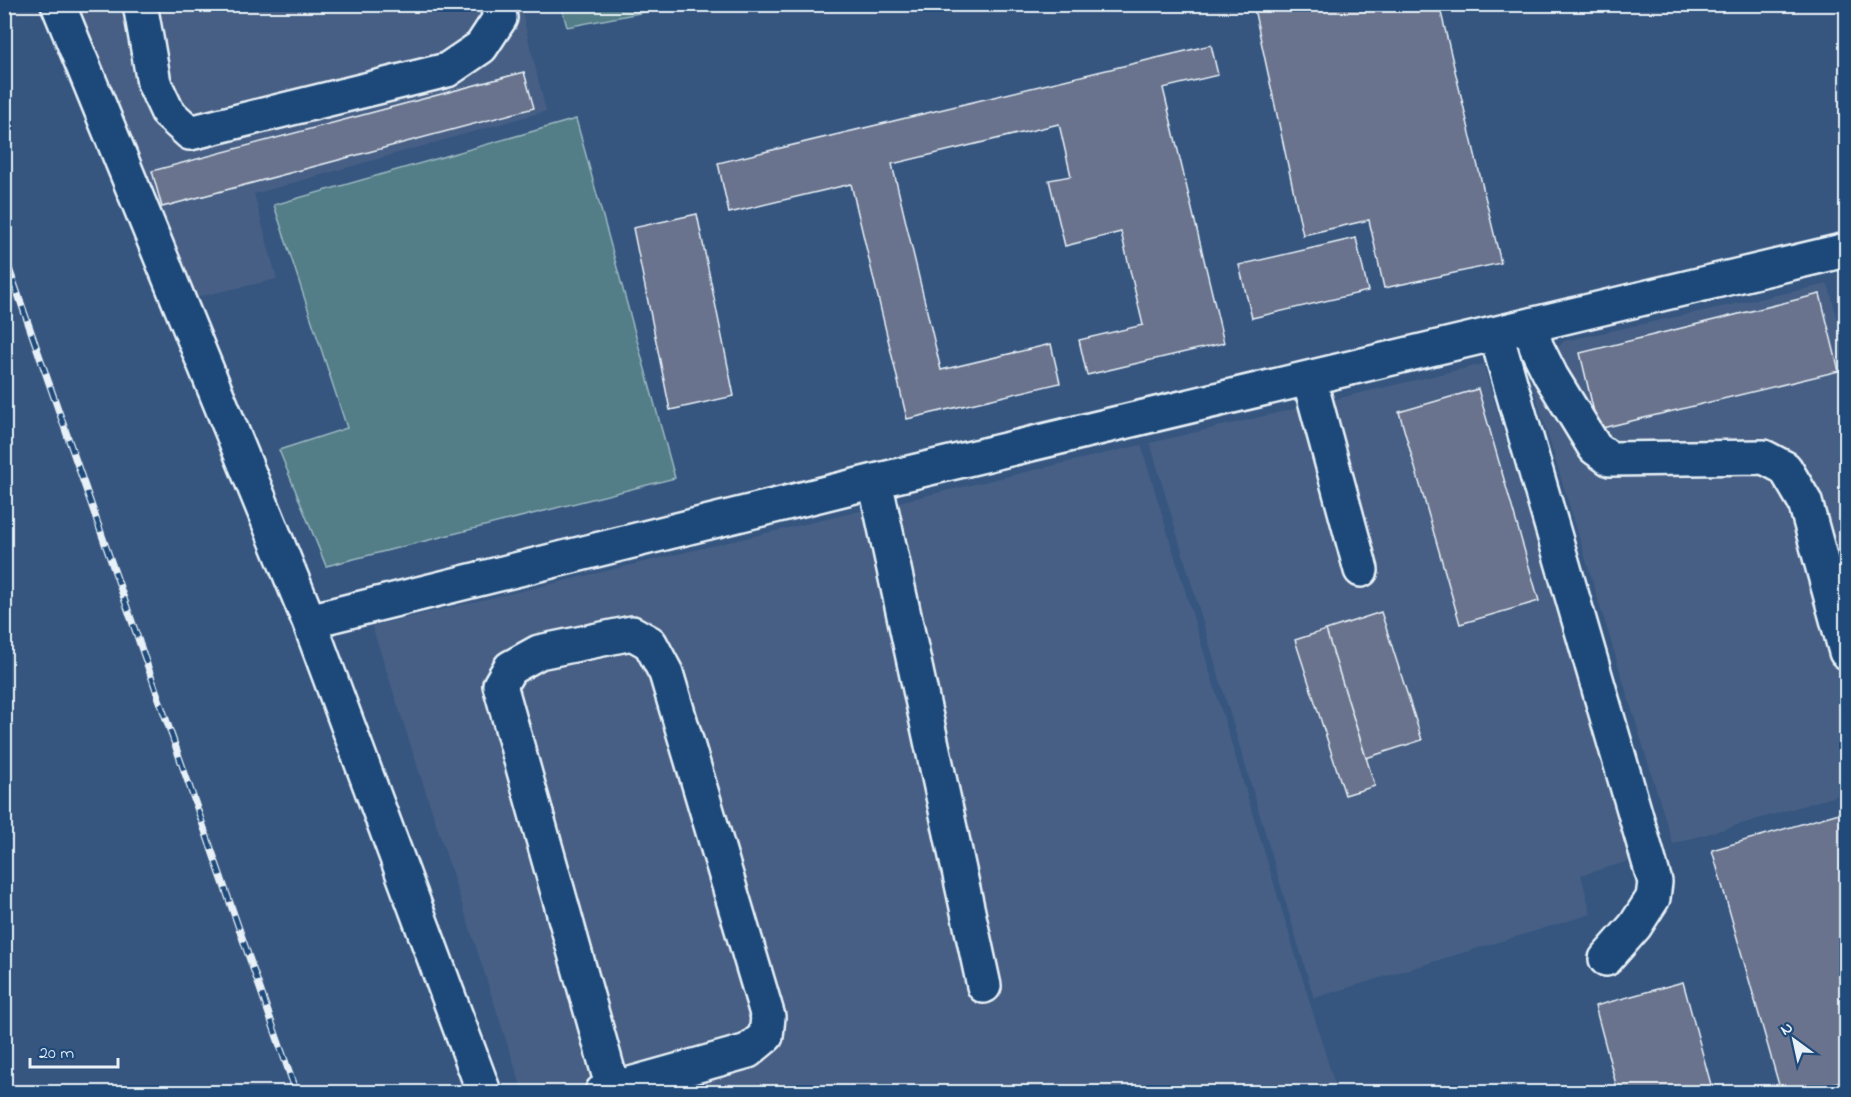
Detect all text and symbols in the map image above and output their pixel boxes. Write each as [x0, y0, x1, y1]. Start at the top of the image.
north arrow [1764, 1010, 1824, 1070]
text: N [1776, 1016, 1798, 1042]
scale bar [30, 1031, 118, 1069]
text: 20 m [39, 1041, 74, 1067]

